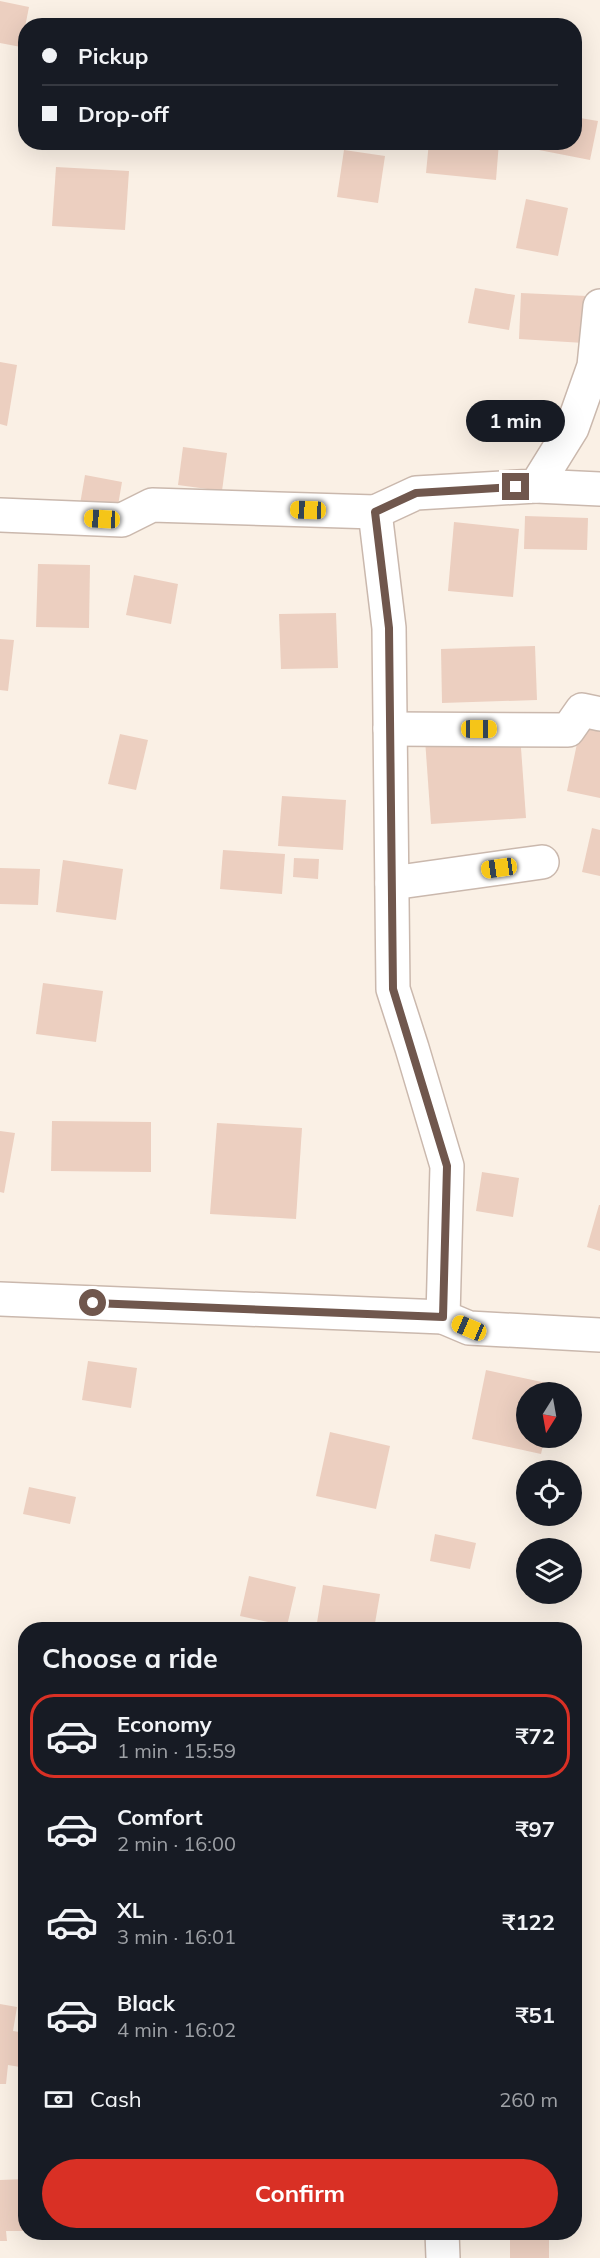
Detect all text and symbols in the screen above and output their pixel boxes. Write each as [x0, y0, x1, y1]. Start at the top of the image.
text: Pickup [78, 42, 148, 70]
text: Drop-off [78, 100, 169, 128]
callout: 1 min [466, 400, 566, 442]
text: 1 min [489, 408, 542, 433]
route end [502, 473, 529, 500]
car [290, 500, 326, 520]
car [84, 509, 120, 529]
car [461, 720, 497, 738]
car [480, 857, 518, 879]
route start [79, 1289, 106, 1316]
car [449, 1313, 489, 1343]
north arrow [516, 1382, 582, 1448]
map controls [516, 1382, 582, 1604]
button: locate [516, 1460, 582, 1526]
button: layers [516, 1538, 582, 1604]
text: Choose a ride [42, 1641, 218, 1675]
icon: car [45, 1709, 99, 1763]
text: Economy [117, 1710, 212, 1738]
text: ₹72 [515, 1722, 555, 1750]
text: 1 min · 15:59 [117, 1738, 236, 1763]
icon: car [45, 1802, 99, 1856]
text: Comfort [117, 1803, 203, 1831]
text: ₹97 [515, 1815, 555, 1843]
text: 2 min · 16:00 [117, 1831, 236, 1856]
icon: car [45, 1895, 99, 1949]
text: XL [117, 1896, 144, 1924]
text: ₹122 [502, 1908, 555, 1936]
text: 3 min · 16:01 [117, 1924, 236, 1949]
icon: car [45, 1988, 99, 2042]
text: Black [117, 1989, 175, 2017]
text: ₹51 [515, 2001, 555, 2029]
text: 4 min · 16:02 [117, 2017, 236, 2042]
icon: cash [42, 2083, 75, 2116]
text: Cash [90, 2085, 142, 2113]
text: 260 m [499, 2087, 558, 2112]
button: Confirm [42, 2159, 558, 2228]

